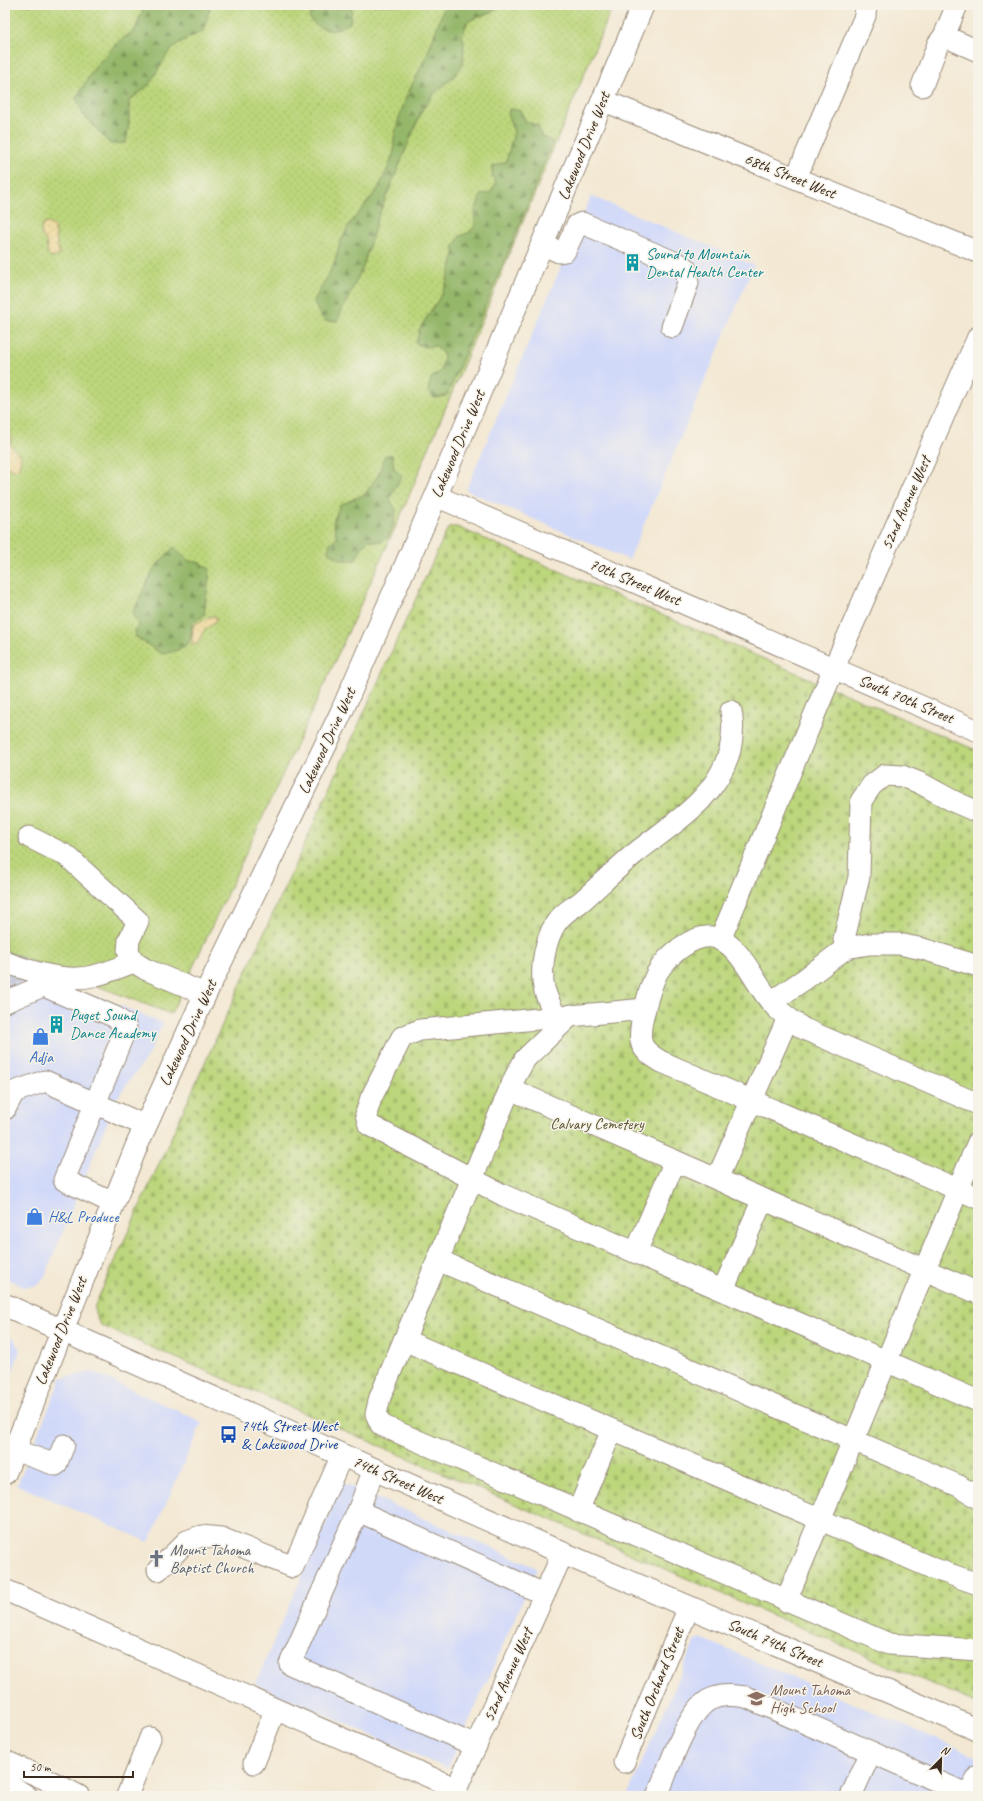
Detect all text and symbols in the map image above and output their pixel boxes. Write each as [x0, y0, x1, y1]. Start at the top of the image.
street label: Lakewood Drive West [553, 88, 615, 203]
street label: 68th Street West [741, 149, 840, 204]
place label: Sound to Mountain Dental Health Center [646, 244, 764, 282]
building icon: Sound to Mountain Dental Health Center [623, 253, 643, 273]
street label: Lakewood Drive West [426, 386, 490, 501]
street label: 52nd Avenue West [877, 451, 937, 553]
street label: 70th Street West [587, 554, 685, 611]
street label: South 70th Street [856, 670, 958, 729]
street label: Lakewood Drive West [294, 683, 361, 797]
street label: Lakewood Drive West [155, 975, 222, 1089]
place label: Puget Sound Dance Academy [70, 1005, 157, 1043]
building icon: Puget Sound Dance Academy [47, 1014, 67, 1034]
shop icon: Adja [31, 1026, 51, 1046]
place label: Adja [29, 1047, 54, 1067]
park label: Calvary Cemetery [550, 1114, 645, 1134]
shop icon: H&L Produce [25, 1207, 45, 1227]
place label: H&L Produce [48, 1207, 121, 1227]
street label: Lakewood Drive West [30, 1273, 92, 1388]
place label: 74th Street West & Lakewood Drive [241, 1416, 339, 1454]
bus stop icon: 74th Street West & Lakewood Drive [218, 1425, 238, 1445]
street label: 74th Street West [350, 1451, 448, 1509]
place label: Mount Tahoma Baptist Church [170, 1540, 254, 1578]
church icon: Mount Tahoma Baptist Church [147, 1549, 167, 1569]
street label: South 74th Street [725, 1614, 827, 1673]
street label: 52nd Avenue West [479, 1623, 539, 1725]
street label: South Orchard Street [625, 1623, 689, 1743]
place label: Mount Tahoma High School [770, 1680, 852, 1718]
school or university icon: Mount Tahoma High School [747, 1689, 767, 1709]
north arrow [921, 1739, 961, 1779]
text: N [939, 1742, 953, 1758]
scale bar [24, 1753, 133, 1779]
text: 50 m [30, 1759, 52, 1775]

